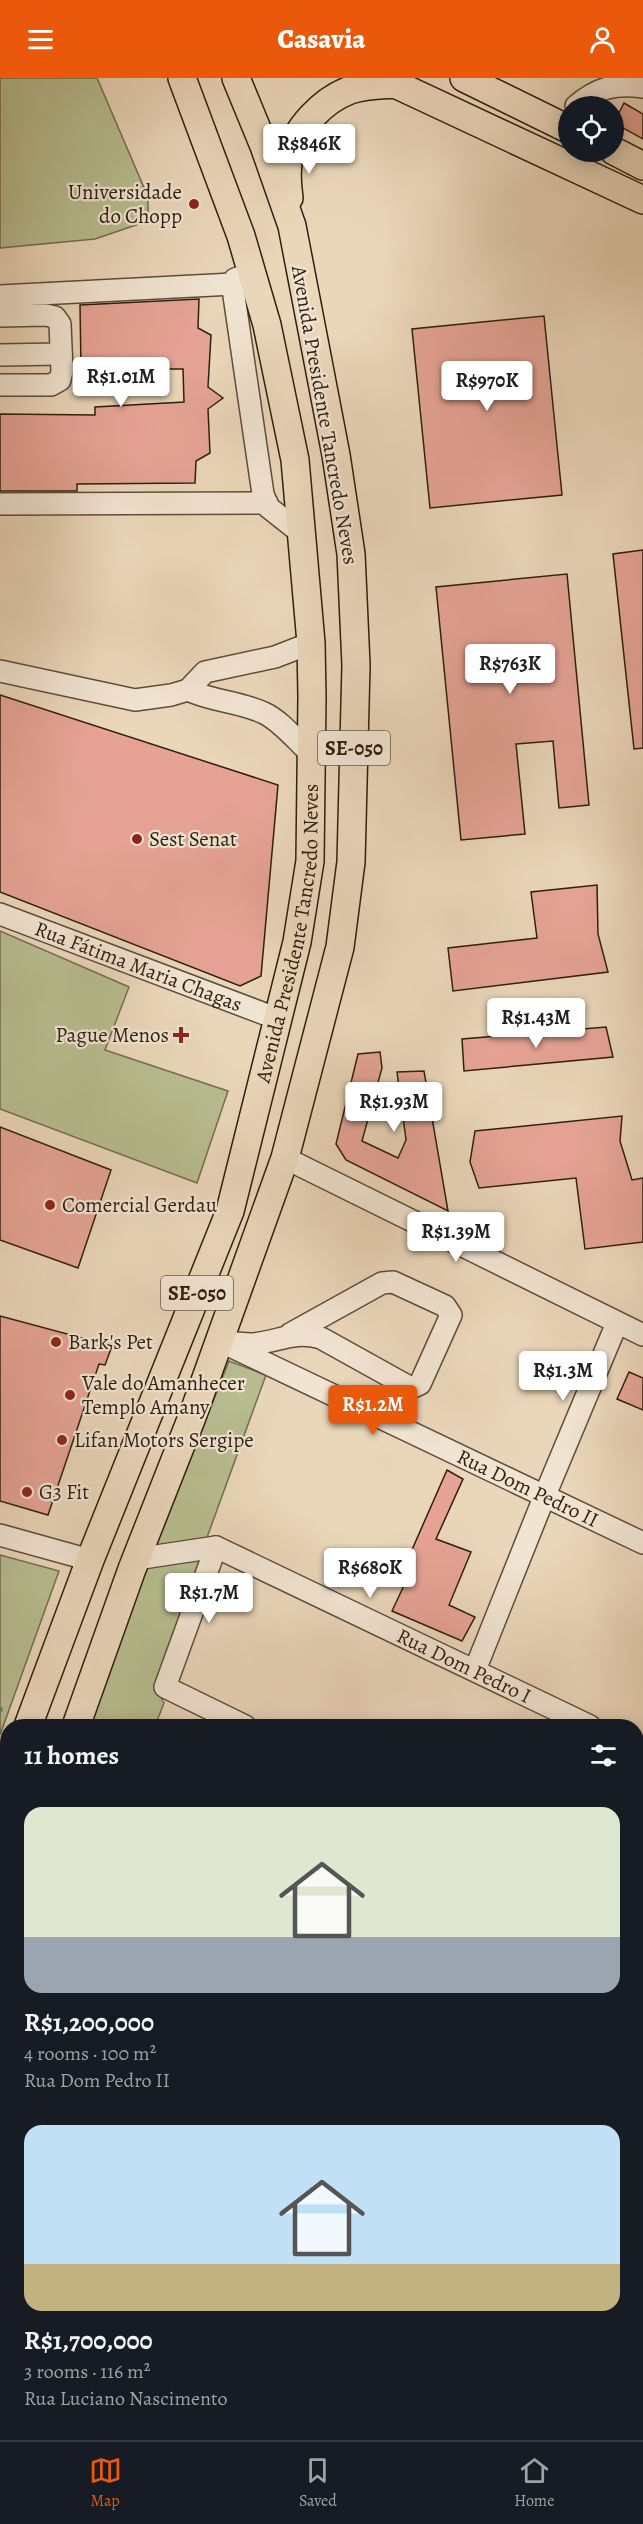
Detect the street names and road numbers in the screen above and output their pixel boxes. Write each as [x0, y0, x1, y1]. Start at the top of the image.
street label: Avenida Presidente Tancredo Neves [285, 262, 365, 567]
road number: SE-050 [318, 731, 390, 765]
street label: Avenida Presidente Tancredo Neves [248, 784, 325, 1086]
street label: Rua Fátima Maria Chagas [31, 914, 246, 1018]
road number: SE-050 [161, 1276, 233, 1310]
street label: Rua Dom Pedro II [453, 1442, 603, 1534]
street label: Rua Dom Pedro I [392, 1622, 536, 1710]

